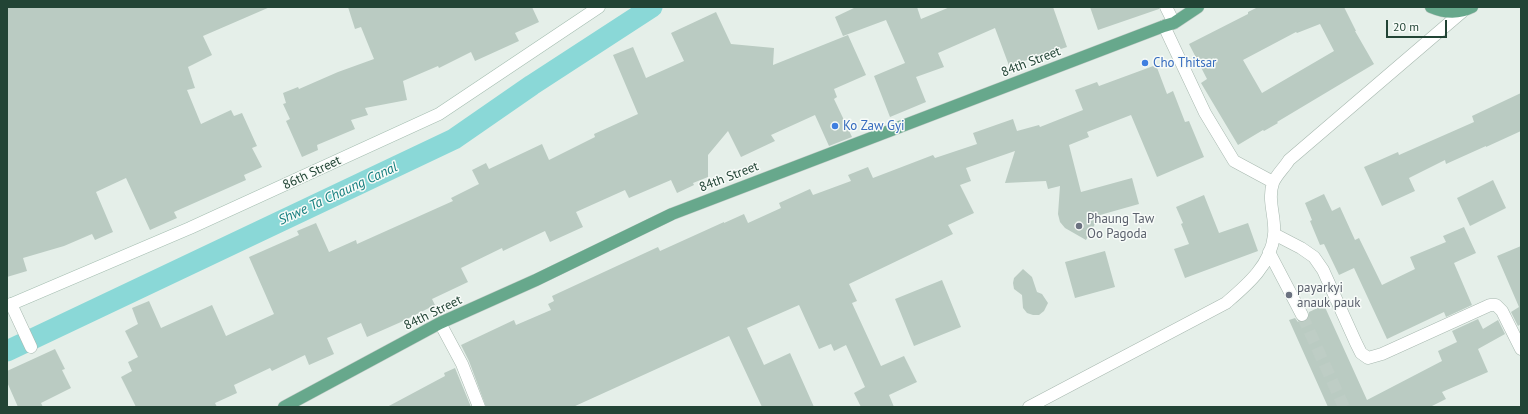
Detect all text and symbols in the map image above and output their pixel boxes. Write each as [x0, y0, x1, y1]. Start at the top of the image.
scale bar [1388, 12, 1449, 38]
text: 20 m [1393, 19, 1419, 34]
street label: 84th Street [999, 44, 1063, 80]
place label: Cho Thitsar [1153, 55, 1217, 71]
marker: Cho Thitsar [1140, 58, 1150, 68]
place label: Ko Zaw Gyi [843, 118, 905, 134]
marker: Ko Zaw Gyi [830, 121, 840, 131]
street label: 86th Street [280, 153, 344, 193]
water label: Shwe Ta Chaung Canal [276, 159, 400, 229]
street label: 84th Street [697, 159, 761, 195]
place label: Phaung Taw Oo Pagoda [1087, 211, 1154, 242]
marker: Phaung Taw Oo Pagoda [1074, 221, 1084, 231]
place label: payarkyi anauk pauk [1297, 280, 1360, 311]
marker: payarkyi anauk pauk [1284, 290, 1294, 300]
street label: 84th Street [402, 292, 464, 334]

